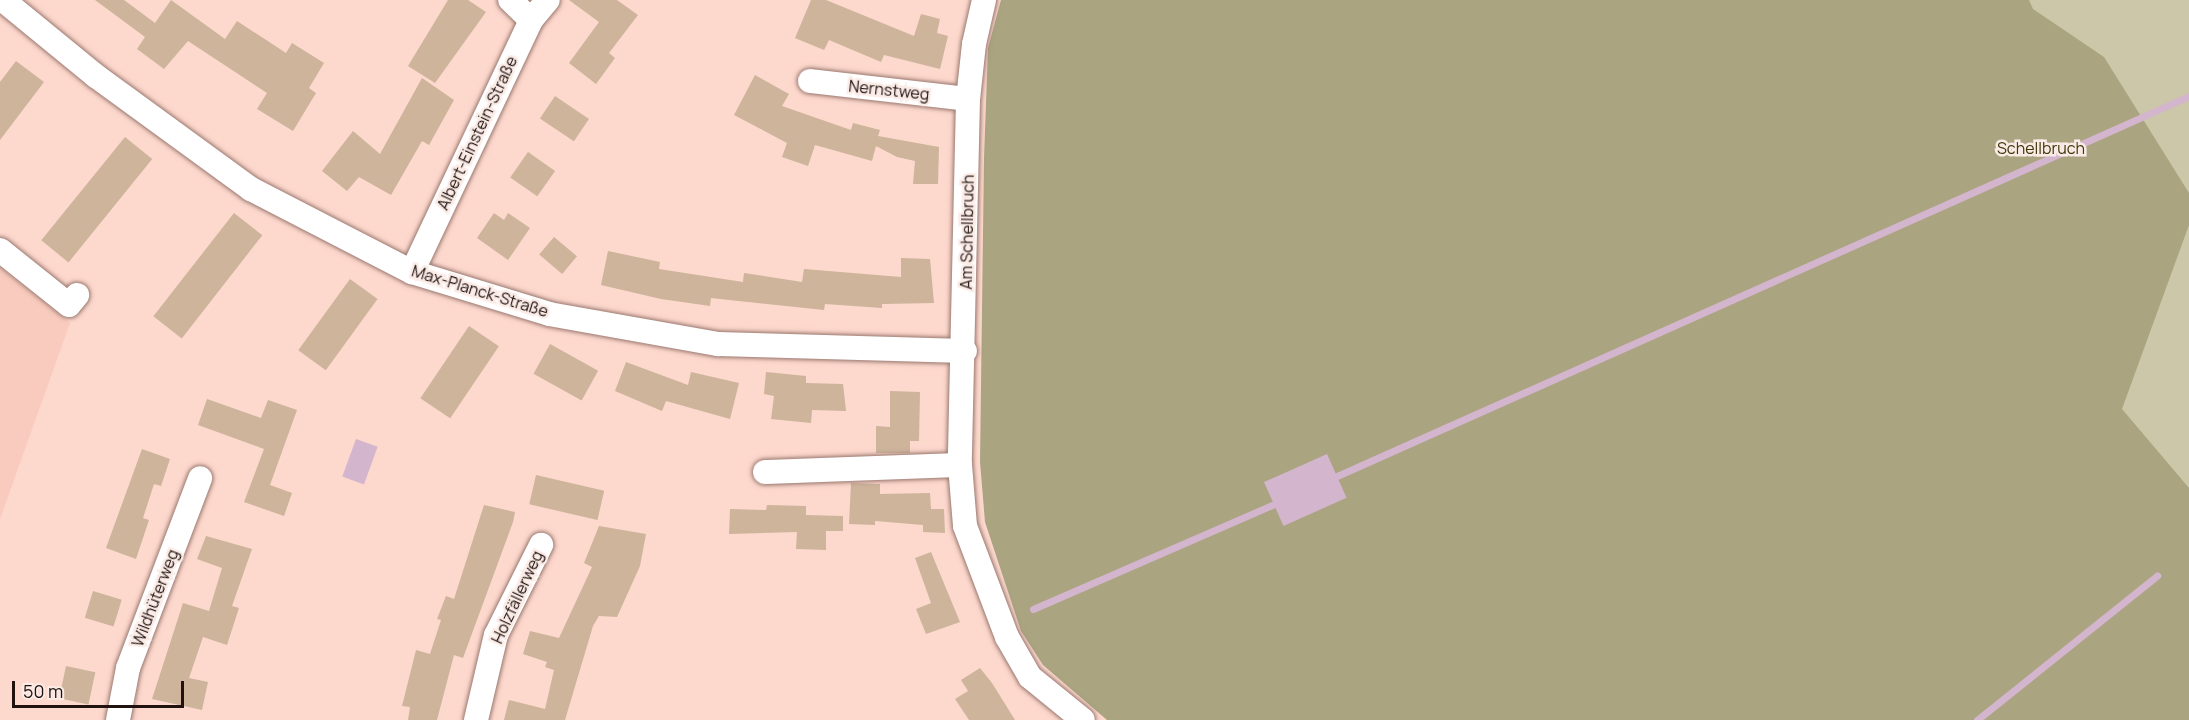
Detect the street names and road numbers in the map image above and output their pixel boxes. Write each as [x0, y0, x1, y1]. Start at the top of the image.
street label: Albert-Einstein-Straße [433, 53, 521, 213]
street label: Nernstweg [848, 76, 930, 104]
street label: Am Schellbruch [956, 174, 978, 290]
street label: Max-Planck-Straße [409, 261, 551, 321]
street label: Wildhüterweg [128, 547, 182, 649]
street label: Holzfällerweg [487, 547, 547, 647]

